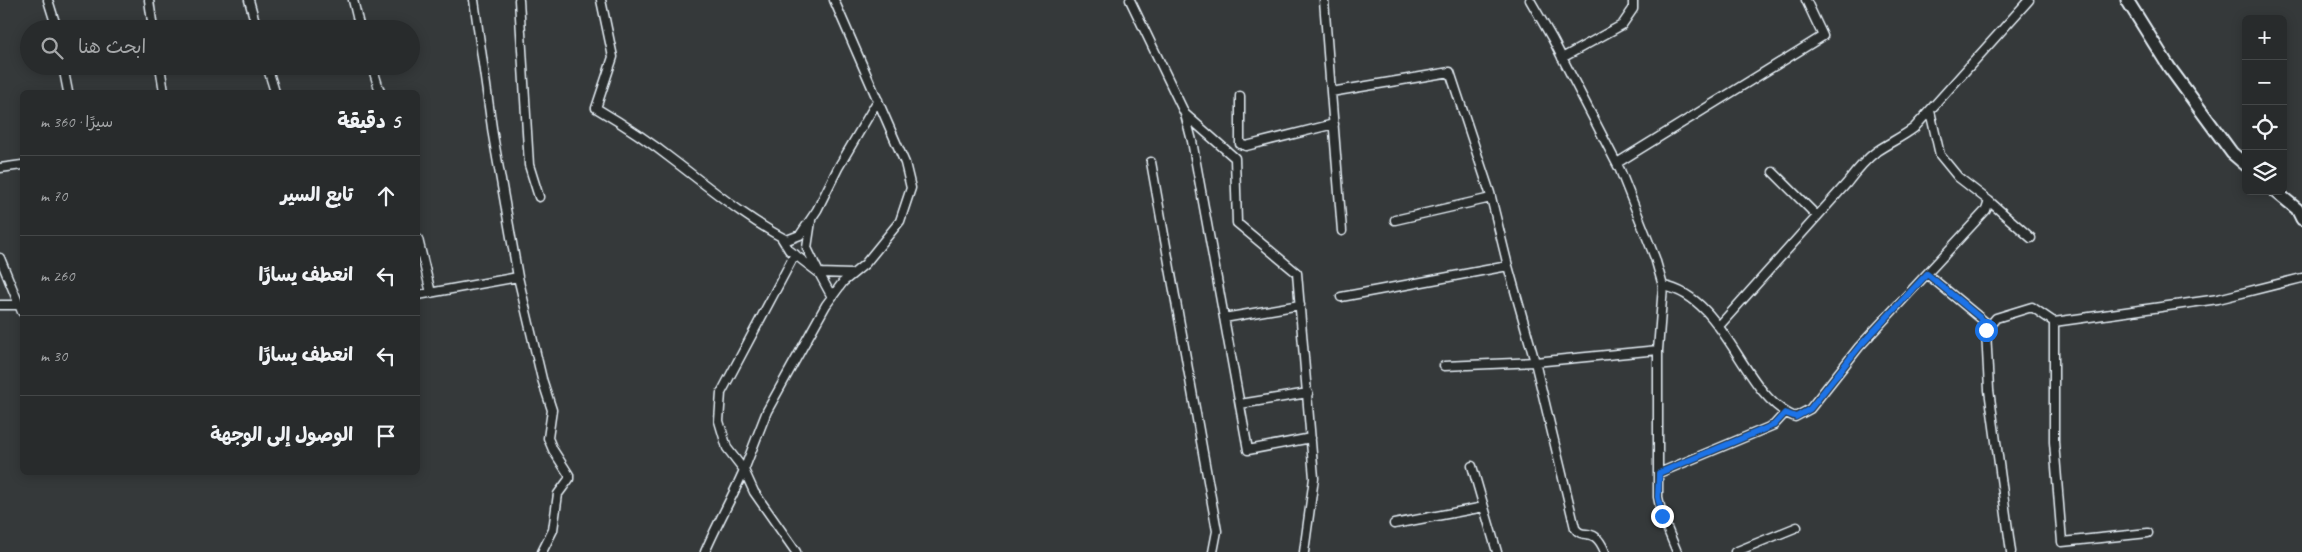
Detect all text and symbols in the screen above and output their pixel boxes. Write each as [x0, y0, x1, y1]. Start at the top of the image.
map controls [2242, 15, 2287, 195]
button: + [2242, 15, 2287, 60]
search box [20, 20, 420, 75]
icon: search [38, 34, 66, 62]
text: ابحث هنا [78, 35, 146, 59]
button: − [2242, 60, 2287, 105]
button: locate [2242, 105, 2287, 150]
text: 5 دقيقة [337, 108, 400, 134]
text: سيرًا · 360 m [40, 112, 113, 132]
button: layers [2242, 150, 2287, 195]
icon: ahead [372, 182, 400, 210]
text: تابع السير [281, 183, 353, 207]
text: 70 m [40, 186, 67, 206]
icon: left [372, 262, 400, 290]
text: انعطف يسارًا [259, 263, 353, 287]
text: 260 m [40, 266, 74, 286]
route start [1975, 319, 1998, 342]
icon: left [372, 342, 400, 370]
text: انعطف يسارًا [259, 343, 353, 367]
text: 30 m [40, 346, 67, 366]
icon: arrive [372, 422, 400, 450]
text: الوصول إلى الوجهة [210, 423, 353, 447]
route end [1651, 505, 1674, 528]

